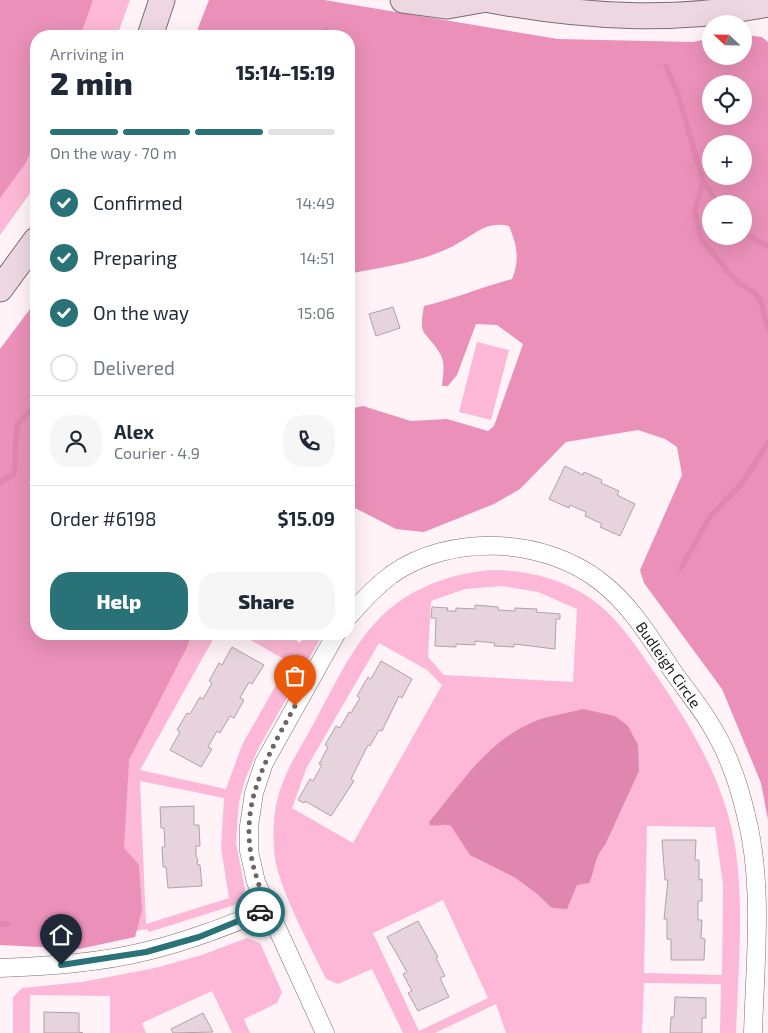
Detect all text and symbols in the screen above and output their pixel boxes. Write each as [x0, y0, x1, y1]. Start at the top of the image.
north arrow [702, 15, 752, 65]
map controls [702, 15, 752, 245]
text: Arriving in [50, 44, 124, 63]
text: 15:14–15:19 [236, 61, 335, 84]
text: 2 min [50, 63, 133, 101]
button: locate [702, 75, 752, 125]
button: + [702, 135, 752, 185]
text: On the way · 70 m [50, 143, 177, 162]
icon: check [50, 189, 78, 217]
text: Confirmed [93, 191, 183, 214]
text: 14:49 [296, 193, 335, 212]
button: − [702, 195, 752, 245]
icon: check [50, 244, 78, 272]
text: Preparing [93, 246, 177, 269]
text: 14:51 [300, 248, 335, 267]
icon: check [50, 299, 78, 327]
text: On the way [93, 301, 189, 324]
text: 15:06 [297, 303, 335, 322]
text: Delivered [93, 356, 175, 379]
button: person [50, 415, 102, 467]
button: phone [283, 415, 335, 467]
text: Alex [114, 420, 154, 443]
text: Courier · 4.9 [114, 443, 200, 462]
text: Order #6198 [50, 507, 157, 530]
text: $15.09 [277, 507, 335, 530]
button: Help [50, 572, 188, 630]
button: Share [198, 572, 335, 630]
street label: Budleigh Circle [632, 618, 705, 711]
pin [274, 655, 316, 706]
icon: bag [281, 662, 309, 690]
courier [235, 887, 285, 937]
icon: car [246, 898, 274, 926]
pin [40, 914, 82, 965]
icon: home [47, 921, 75, 949]

